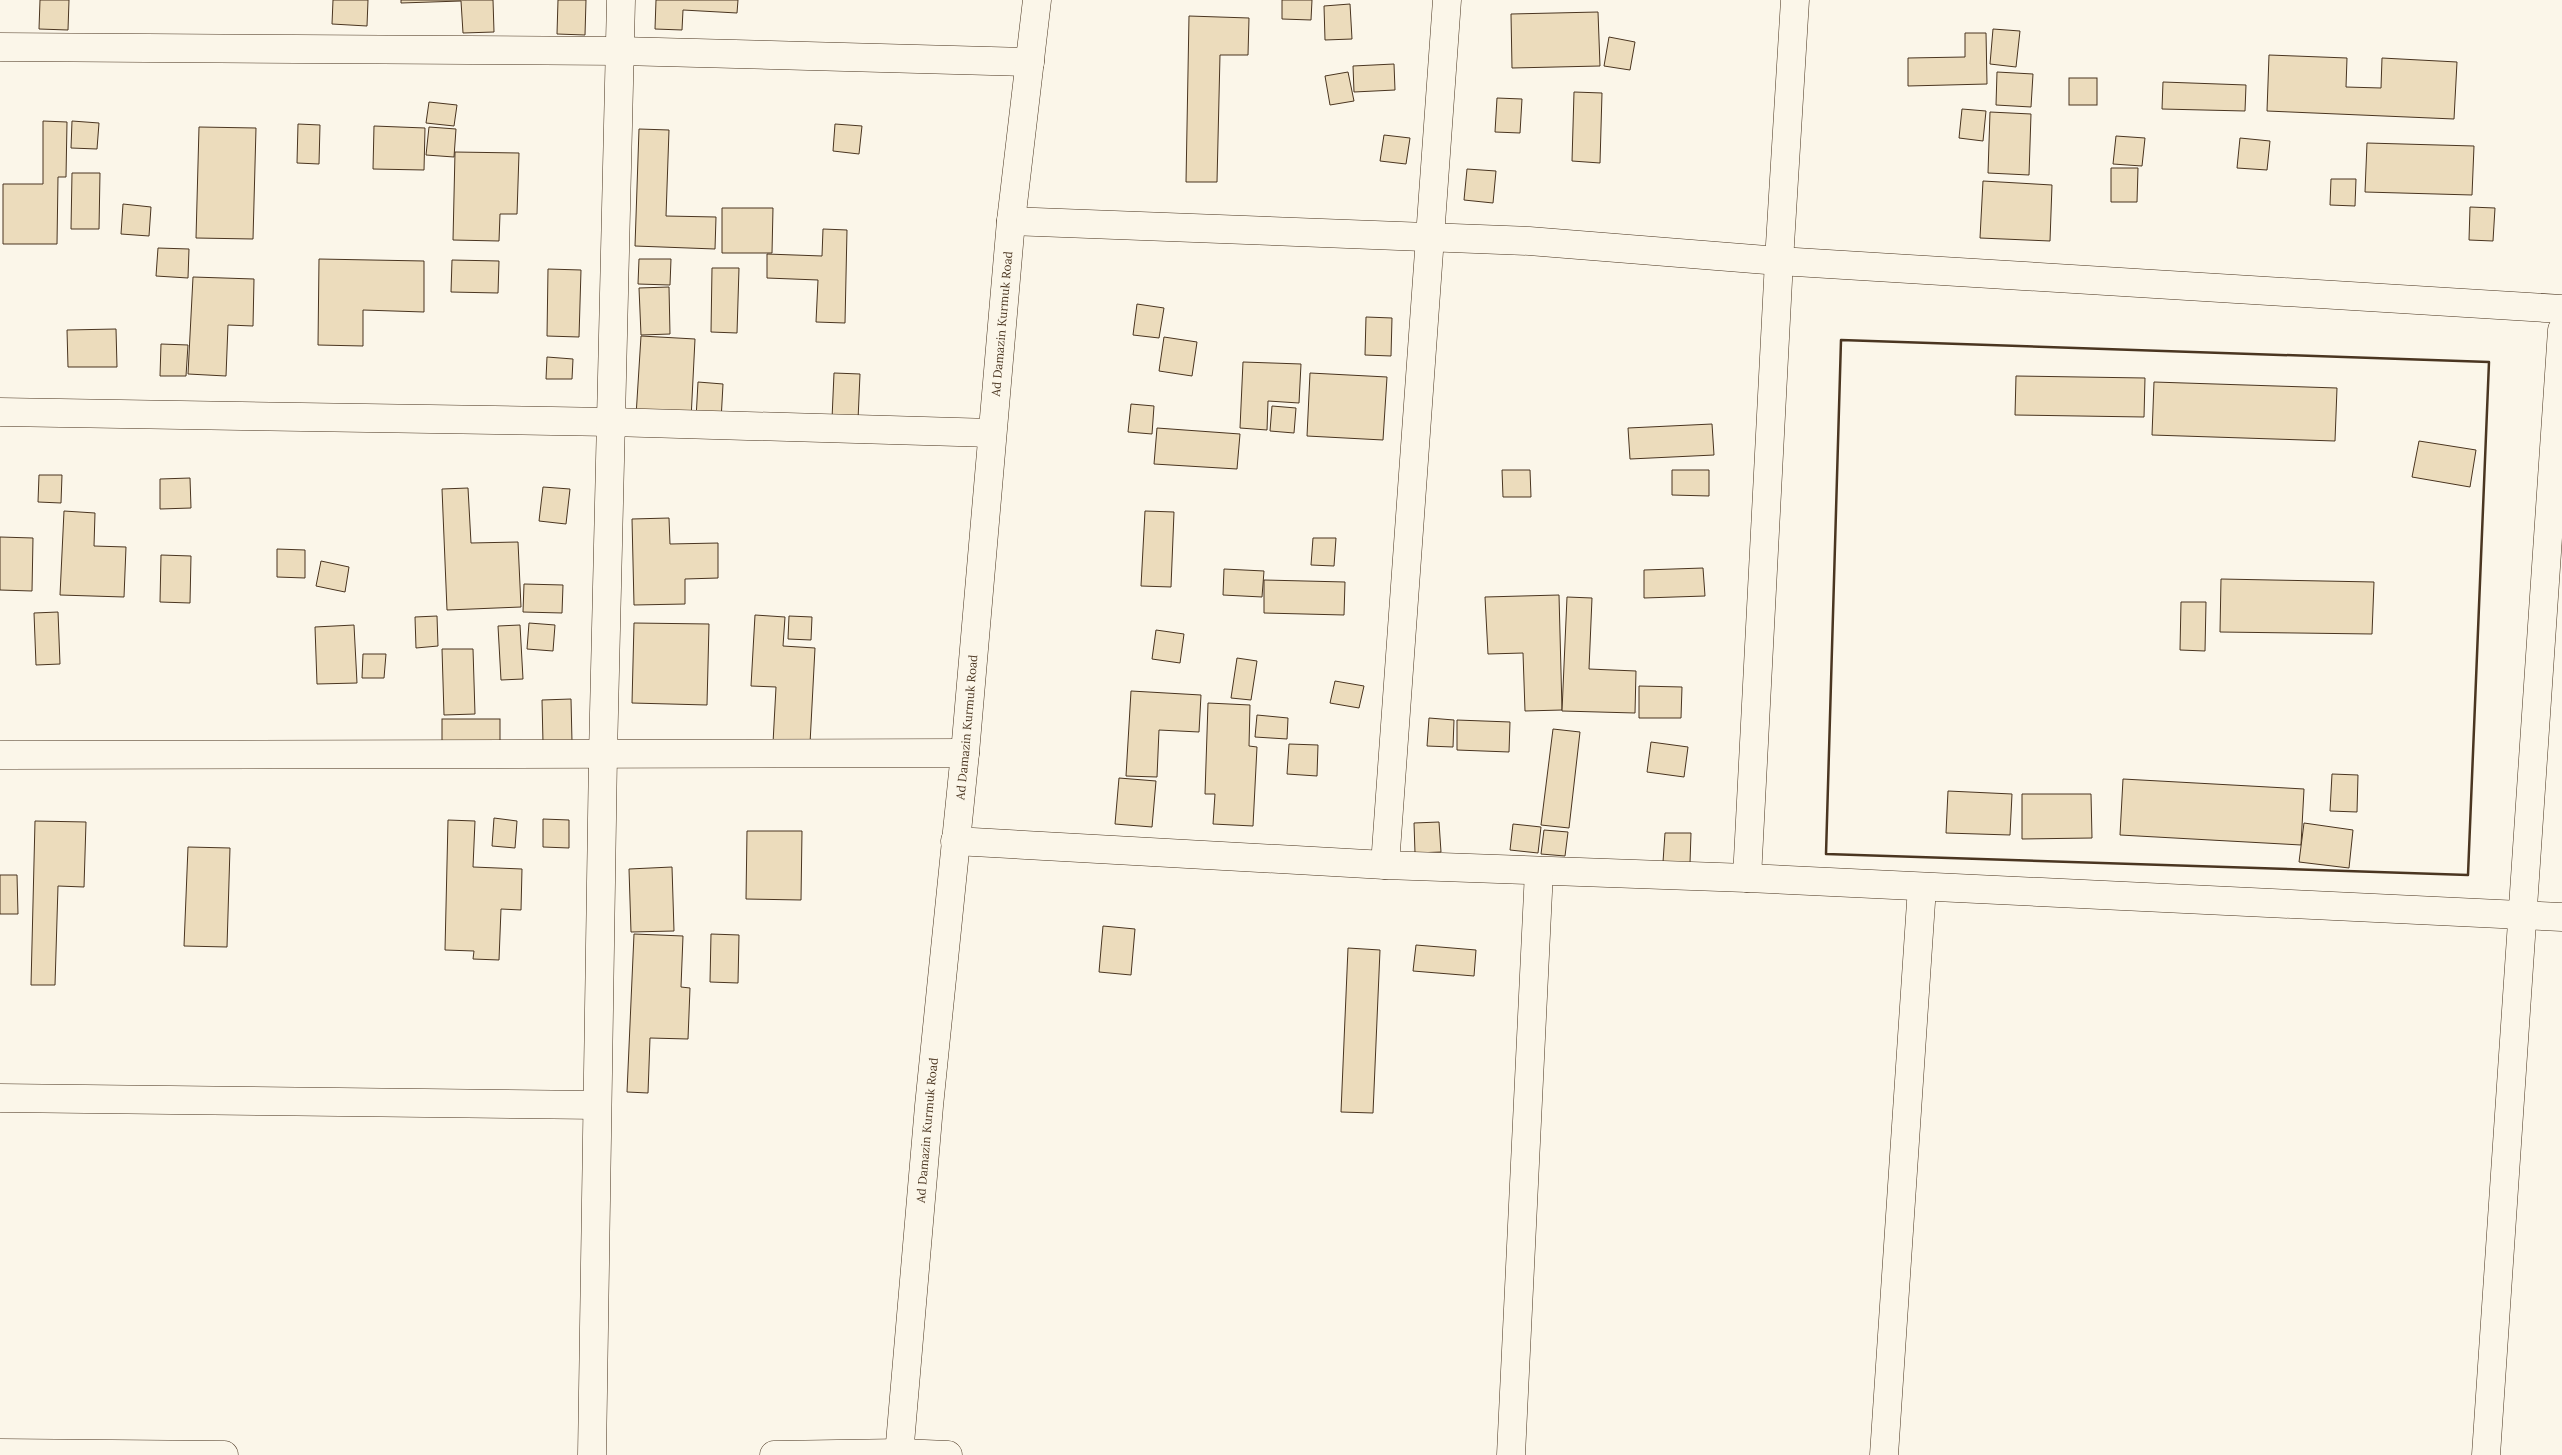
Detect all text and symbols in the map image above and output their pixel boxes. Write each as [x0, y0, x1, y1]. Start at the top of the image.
street label: Ad Damazin Kurmuk Road [988, 250, 1015, 398]
street label: Ad Damazin Kurmuk Road [952, 654, 980, 801]
street label: Ad Damazin Kurmuk Road [913, 1057, 941, 1204]

